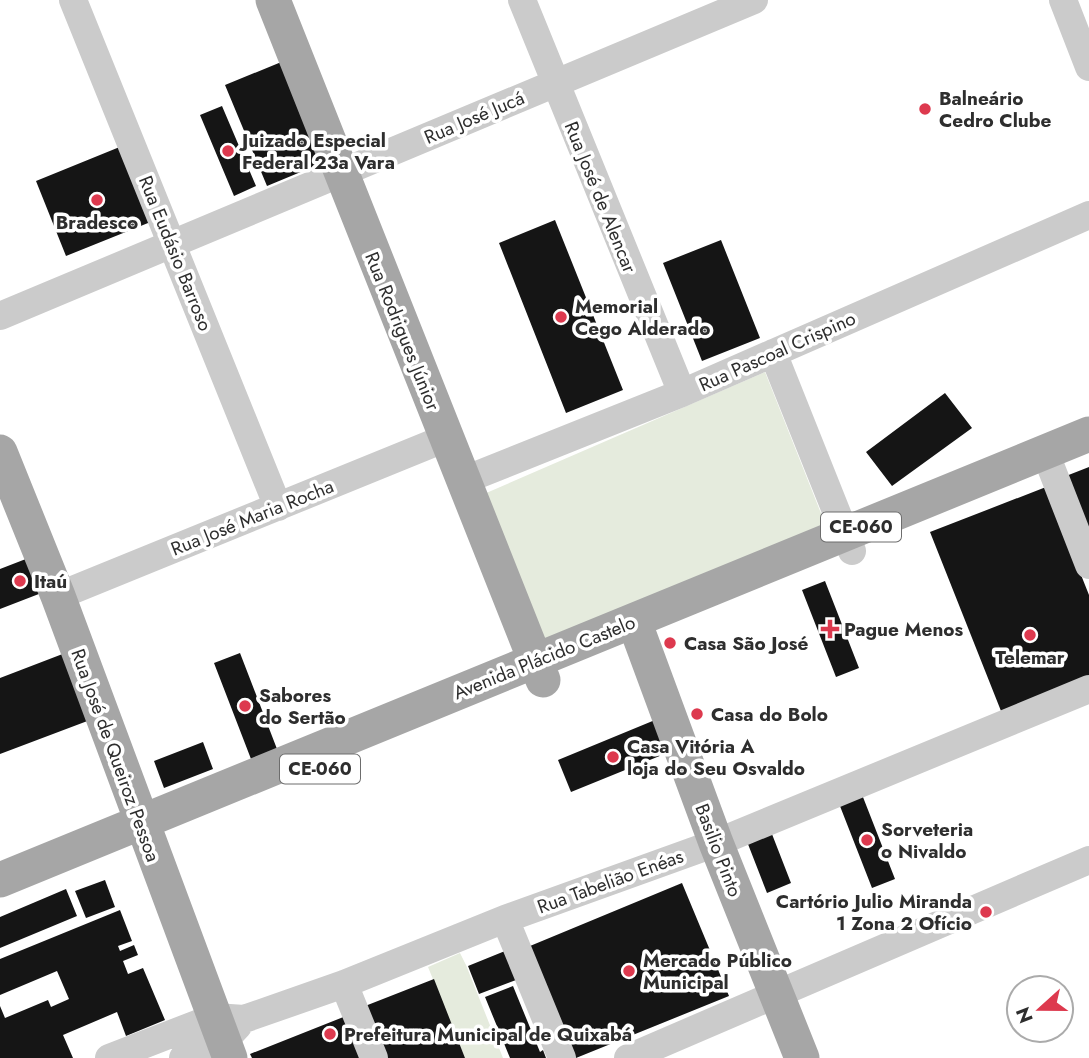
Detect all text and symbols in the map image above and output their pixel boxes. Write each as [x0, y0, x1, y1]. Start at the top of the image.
street label: Rua José Jucá [420, 84, 528, 151]
place label: Balneário Cedro Clube [939, 85, 1051, 134]
marker: Balneário Cedro Clube [917, 101, 933, 117]
street label: Rua José de Alencar [558, 117, 643, 277]
place label: Juizado Especial Federal 23a Vara [238, 127, 395, 176]
marker: Juizado Especial Federal 23a Vara [220, 143, 236, 159]
street label: Rua Eudásio Barroso [132, 171, 219, 335]
marker: Bradesco [89, 192, 105, 208]
place label: Bradesco [56, 209, 138, 236]
street label: Rua Rodrigues Júnior [358, 248, 447, 415]
place label: Memorial Cego Alderado [575, 293, 710, 342]
street label: Rua Pascoal Crispino [695, 305, 860, 398]
marker: Memorial Cego Alderado [553, 309, 569, 325]
street label: Rua José Maria Rocha [167, 472, 338, 562]
road number: CE-060 [821, 512, 901, 542]
place label: Itaú [34, 568, 67, 595]
marker: Itaú [12, 573, 28, 589]
street label: Avenida Plácido Castelo [449, 609, 639, 706]
place label: Pague Menos [844, 616, 964, 643]
marker: Pague Menos [822, 621, 838, 637]
marker: Telemar [1022, 627, 1038, 643]
place label: Casa São José [684, 630, 808, 657]
marker: Casa São José [662, 635, 678, 651]
place label: Telemar [995, 644, 1065, 671]
street label: Rua José de Queiroz Pessoa [64, 645, 167, 865]
place label: Sabores do Sertão [259, 682, 346, 731]
marker: Sabores do Sertão [237, 698, 253, 714]
place label: Casa do Bolo [711, 701, 828, 728]
marker: Casa do Bolo [689, 706, 705, 722]
place label: Casa Vitória A loja do Seu Osvaldo [627, 733, 805, 782]
marker: Casa Vitória A loja do Seu Osvaldo [605, 749, 621, 765]
road number: CE-060 [280, 754, 360, 784]
street label: Basilio Pinto [688, 800, 749, 901]
place label: Sorveteria o Nivaldo [881, 816, 973, 865]
marker: Sorveteria o Nivaldo [859, 832, 875, 848]
street label: Rua Tabelião Enéas [533, 842, 687, 920]
place label: Cartório Julio Miranda 1 Zona 2 Ofício [776, 888, 972, 937]
marker: Cartório Julio Miranda 1 Zona 2 Ofício [978, 904, 994, 920]
place label: Mercado Público Municipal [643, 947, 792, 996]
marker: Mercado Público Municipal [621, 963, 637, 979]
north arrow [1005, 974, 1075, 1044]
text: N [1009, 1003, 1040, 1027]
place label: Prefeitura Municipal de Quixabá [344, 1021, 632, 1048]
marker: Prefeitura Municipal de Quixabá [322, 1026, 338, 1042]

